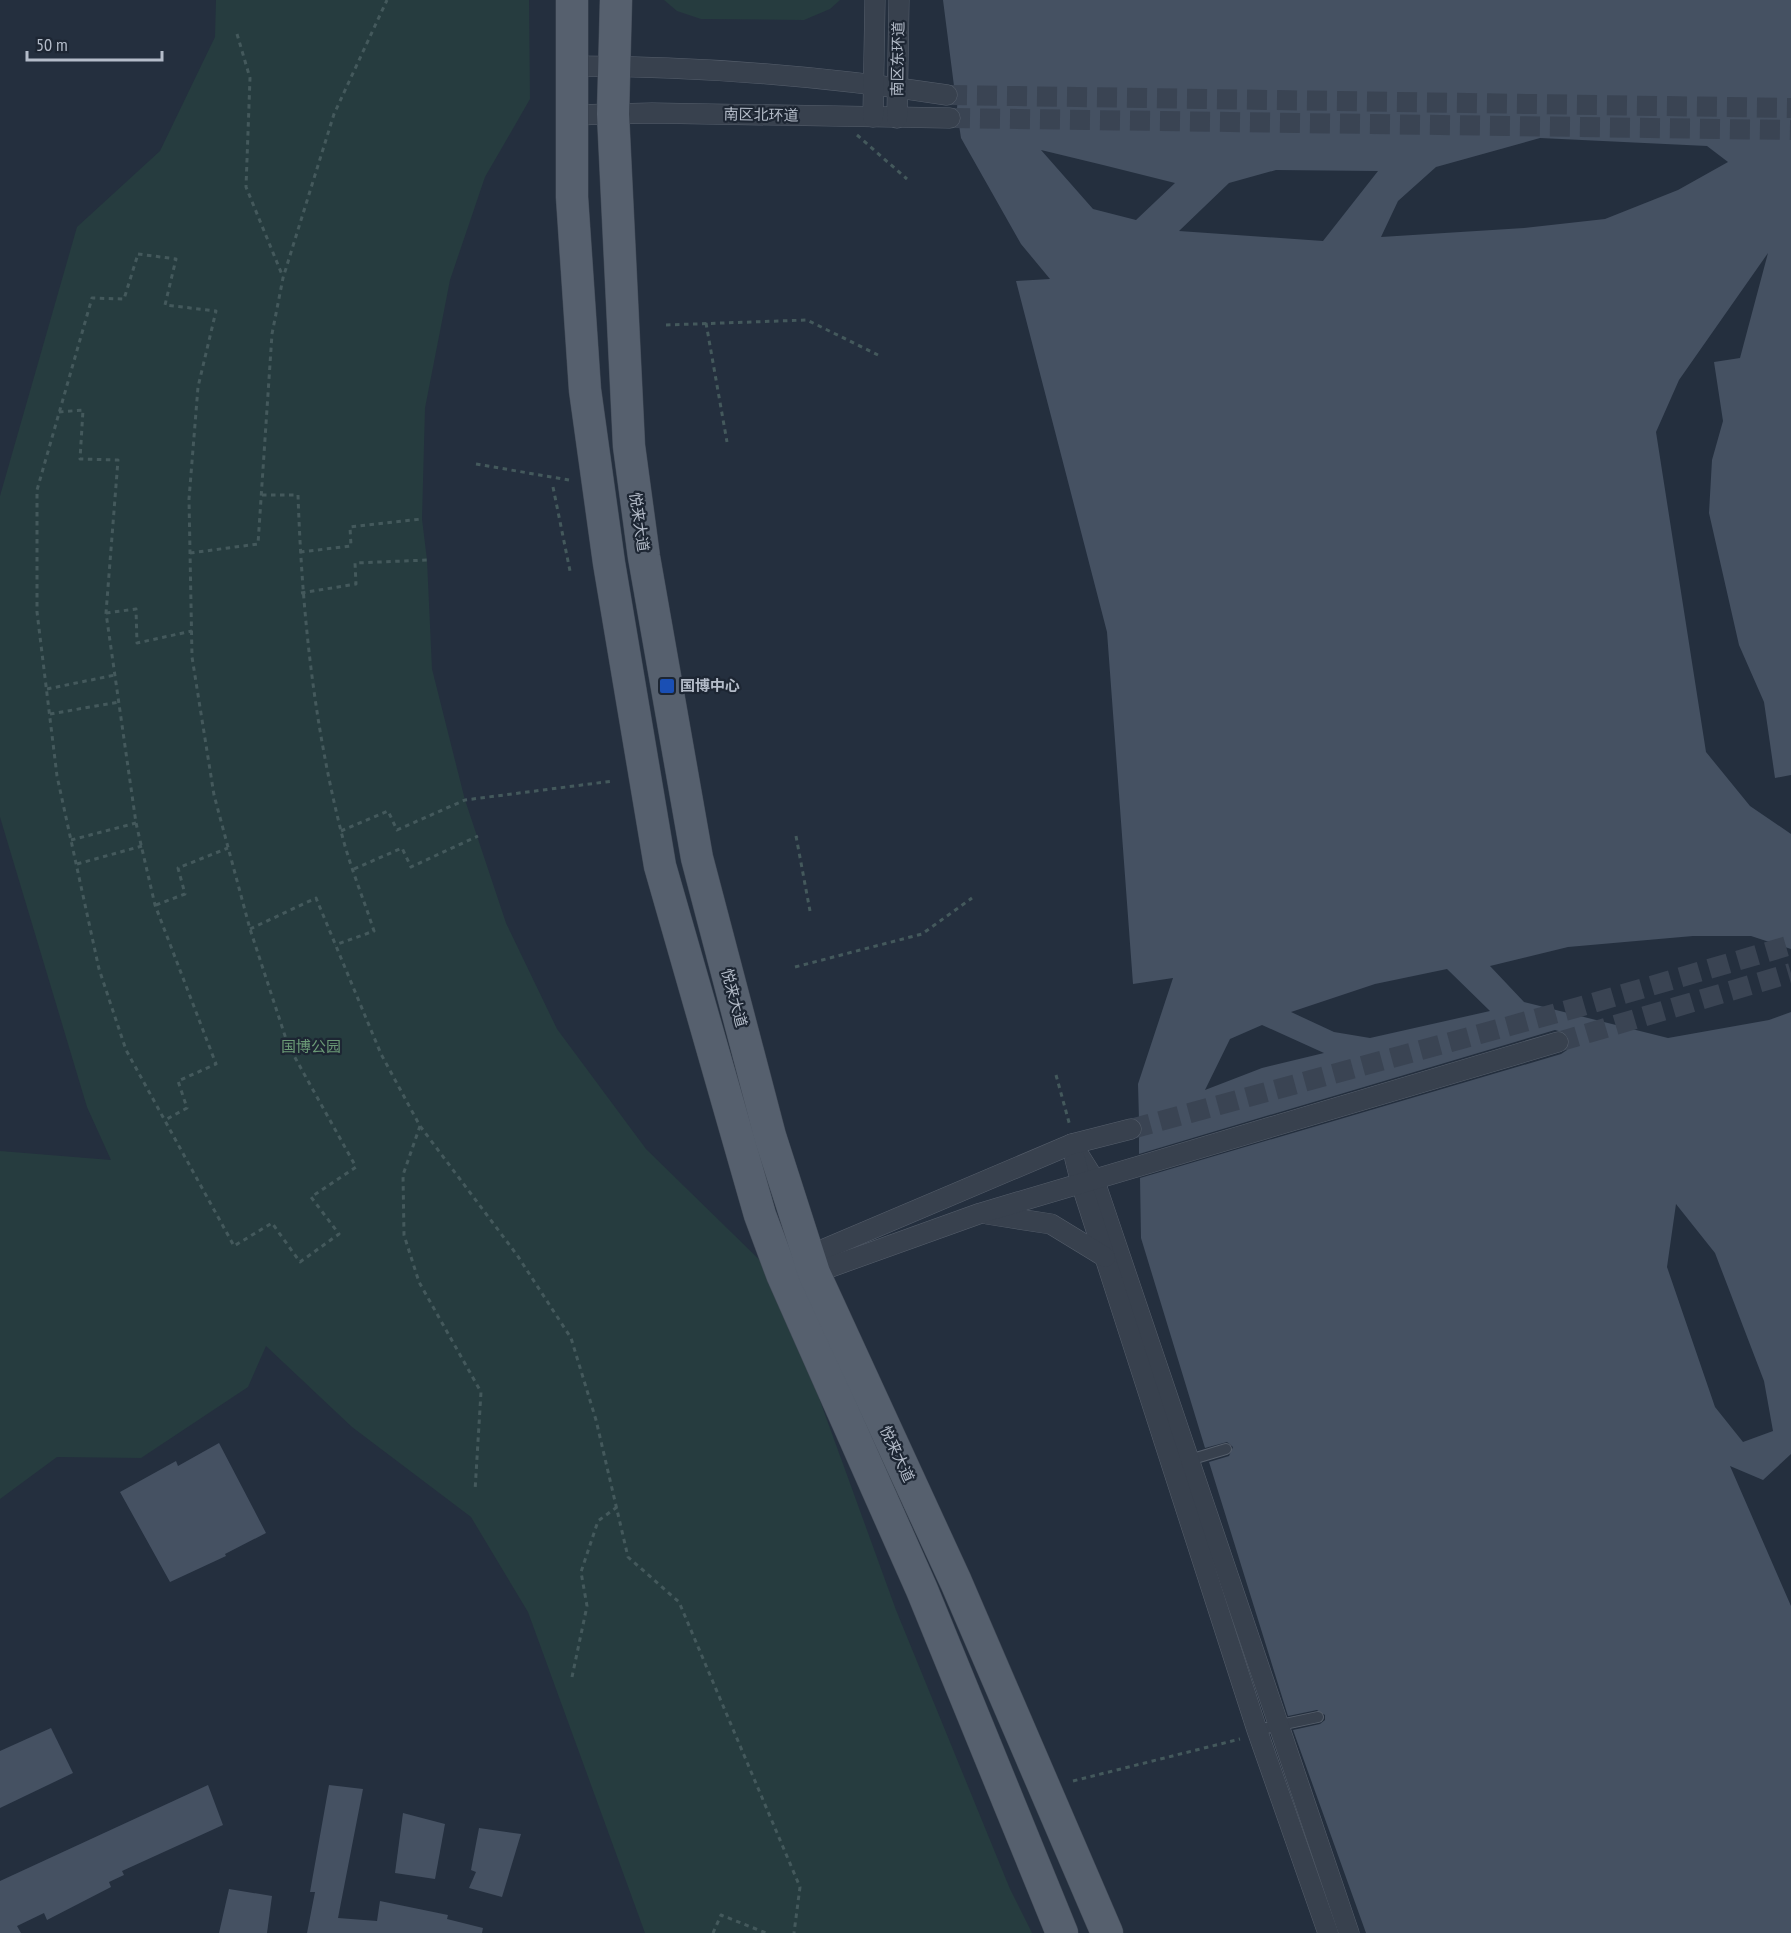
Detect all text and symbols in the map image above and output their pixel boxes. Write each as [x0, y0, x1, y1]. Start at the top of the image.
street label: 南区东环道 [887, 21, 908, 97]
scale bar [27, 24, 162, 62]
text: 50 m [36, 33, 68, 56]
street label: 南区北环道 [723, 104, 799, 125]
street label: 悦来大道 [626, 491, 653, 553]
place label: 国博中心 [680, 676, 740, 695]
marker: 国博中心 [658, 677, 676, 695]
street label: 悦来大道 [718, 966, 751, 1029]
park label: 国博公园 [281, 1037, 341, 1056]
street label: 悦来大道 [876, 1423, 919, 1485]

